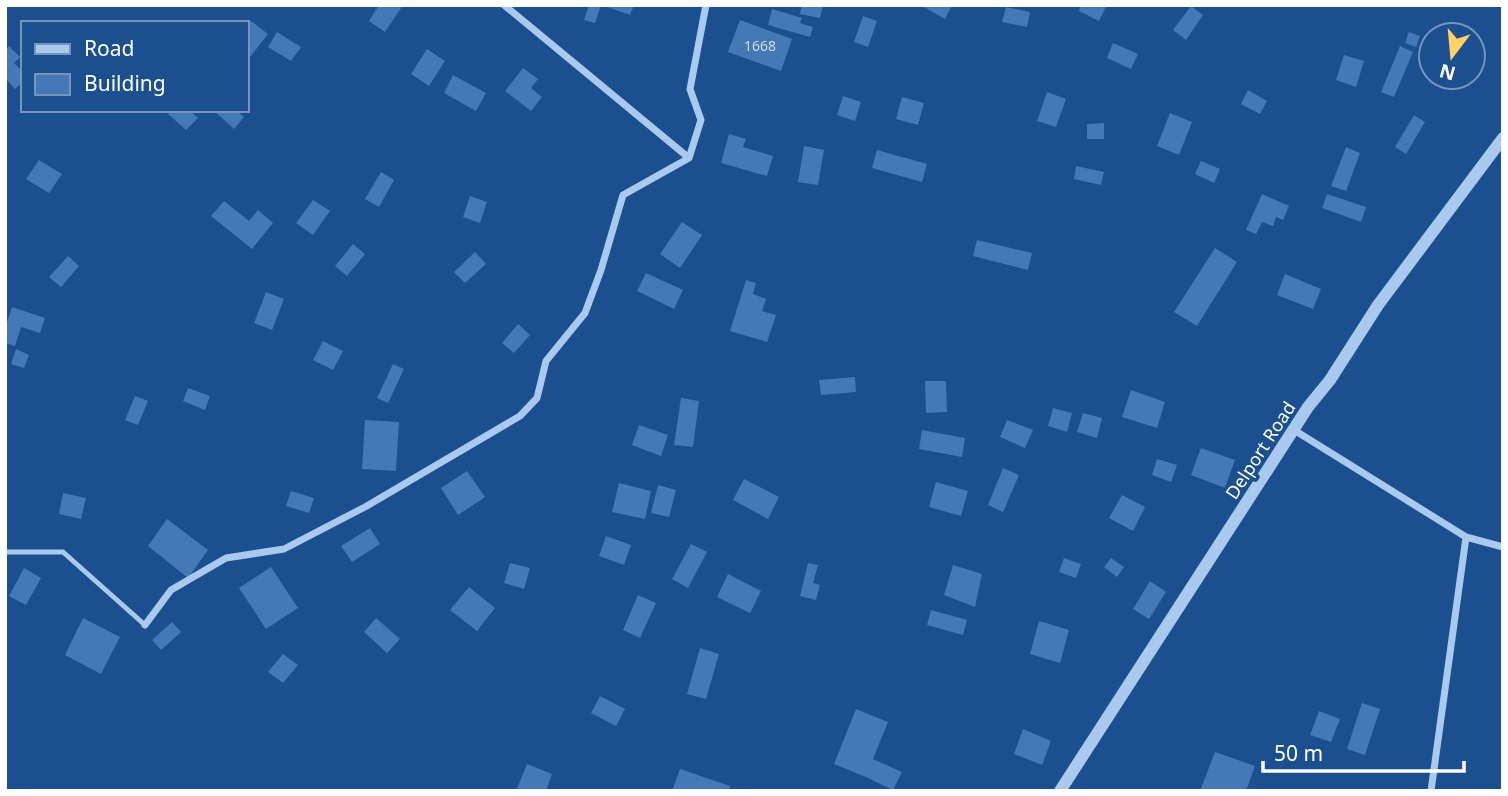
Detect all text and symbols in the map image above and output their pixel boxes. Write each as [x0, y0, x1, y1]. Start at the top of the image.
legend [21, 21, 248, 112]
north arrow [1417, 21, 1487, 91]
text: Road [84, 34, 134, 62]
house number: 1668 [744, 36, 776, 55]
text: N [1436, 58, 1458, 87]
text: Building [84, 69, 166, 97]
street label: Delport Road [1219, 397, 1301, 503]
scale bar [1263, 730, 1464, 774]
text: 50 m [1274, 739, 1323, 767]

